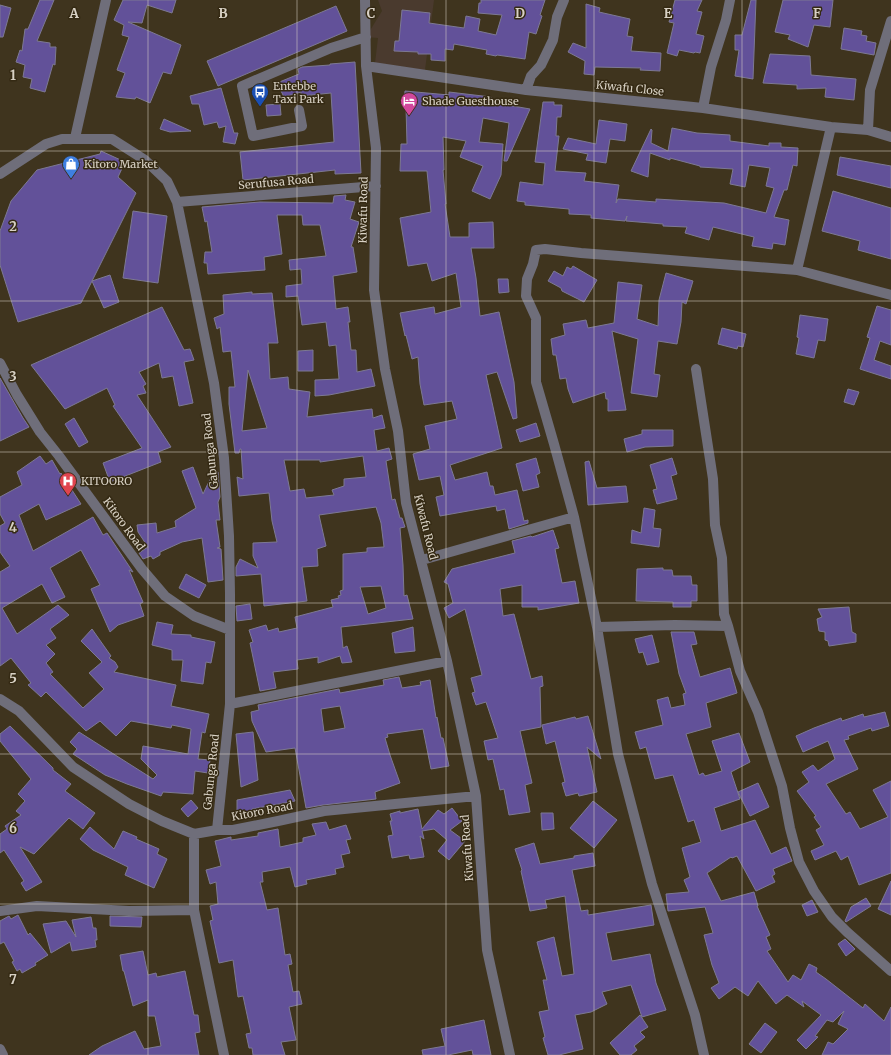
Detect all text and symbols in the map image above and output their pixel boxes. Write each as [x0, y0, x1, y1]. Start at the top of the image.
text: A [68, 5, 79, 22]
text: B [218, 5, 228, 22]
text: C [367, 5, 376, 22]
text: D [515, 5, 525, 22]
text: E [664, 5, 673, 22]
text: F [813, 5, 821, 22]
text: 1 [10, 67, 16, 84]
street label: Kiwafu Close [595, 77, 665, 99]
place label: Entebbe Taxi Park [273, 79, 324, 106]
bus stop icon: Entebbe Taxi Park [250, 82, 270, 107]
hotel icon: Shade Guesthouse [399, 91, 419, 116]
place label: Shade Guesthouse [422, 94, 519, 108]
shop icon: Kitoro Market [61, 154, 81, 179]
place label: Kitoro Market [84, 157, 158, 171]
street label: Serufusa Road [238, 172, 315, 192]
street label: Kiwafu Road [355, 176, 371, 244]
text: 2 [9, 218, 17, 235]
text: 3 [9, 368, 17, 385]
street label: Gabunga Road [199, 412, 221, 490]
hospital icon: KITOORO [58, 471, 78, 496]
place label: KITOORO [81, 474, 132, 488]
street label: Kiwafu Road [411, 493, 441, 562]
street label: Kitoro Road [100, 495, 148, 554]
text: 4 [9, 519, 18, 536]
text: 5 [9, 670, 17, 687]
street label: Gabunga Road [200, 733, 222, 811]
street label: Kitoro Road [230, 798, 294, 824]
street label: Kiwafu Road [458, 814, 476, 882]
text: 6 [9, 820, 17, 837]
text: 7 [9, 971, 17, 988]

